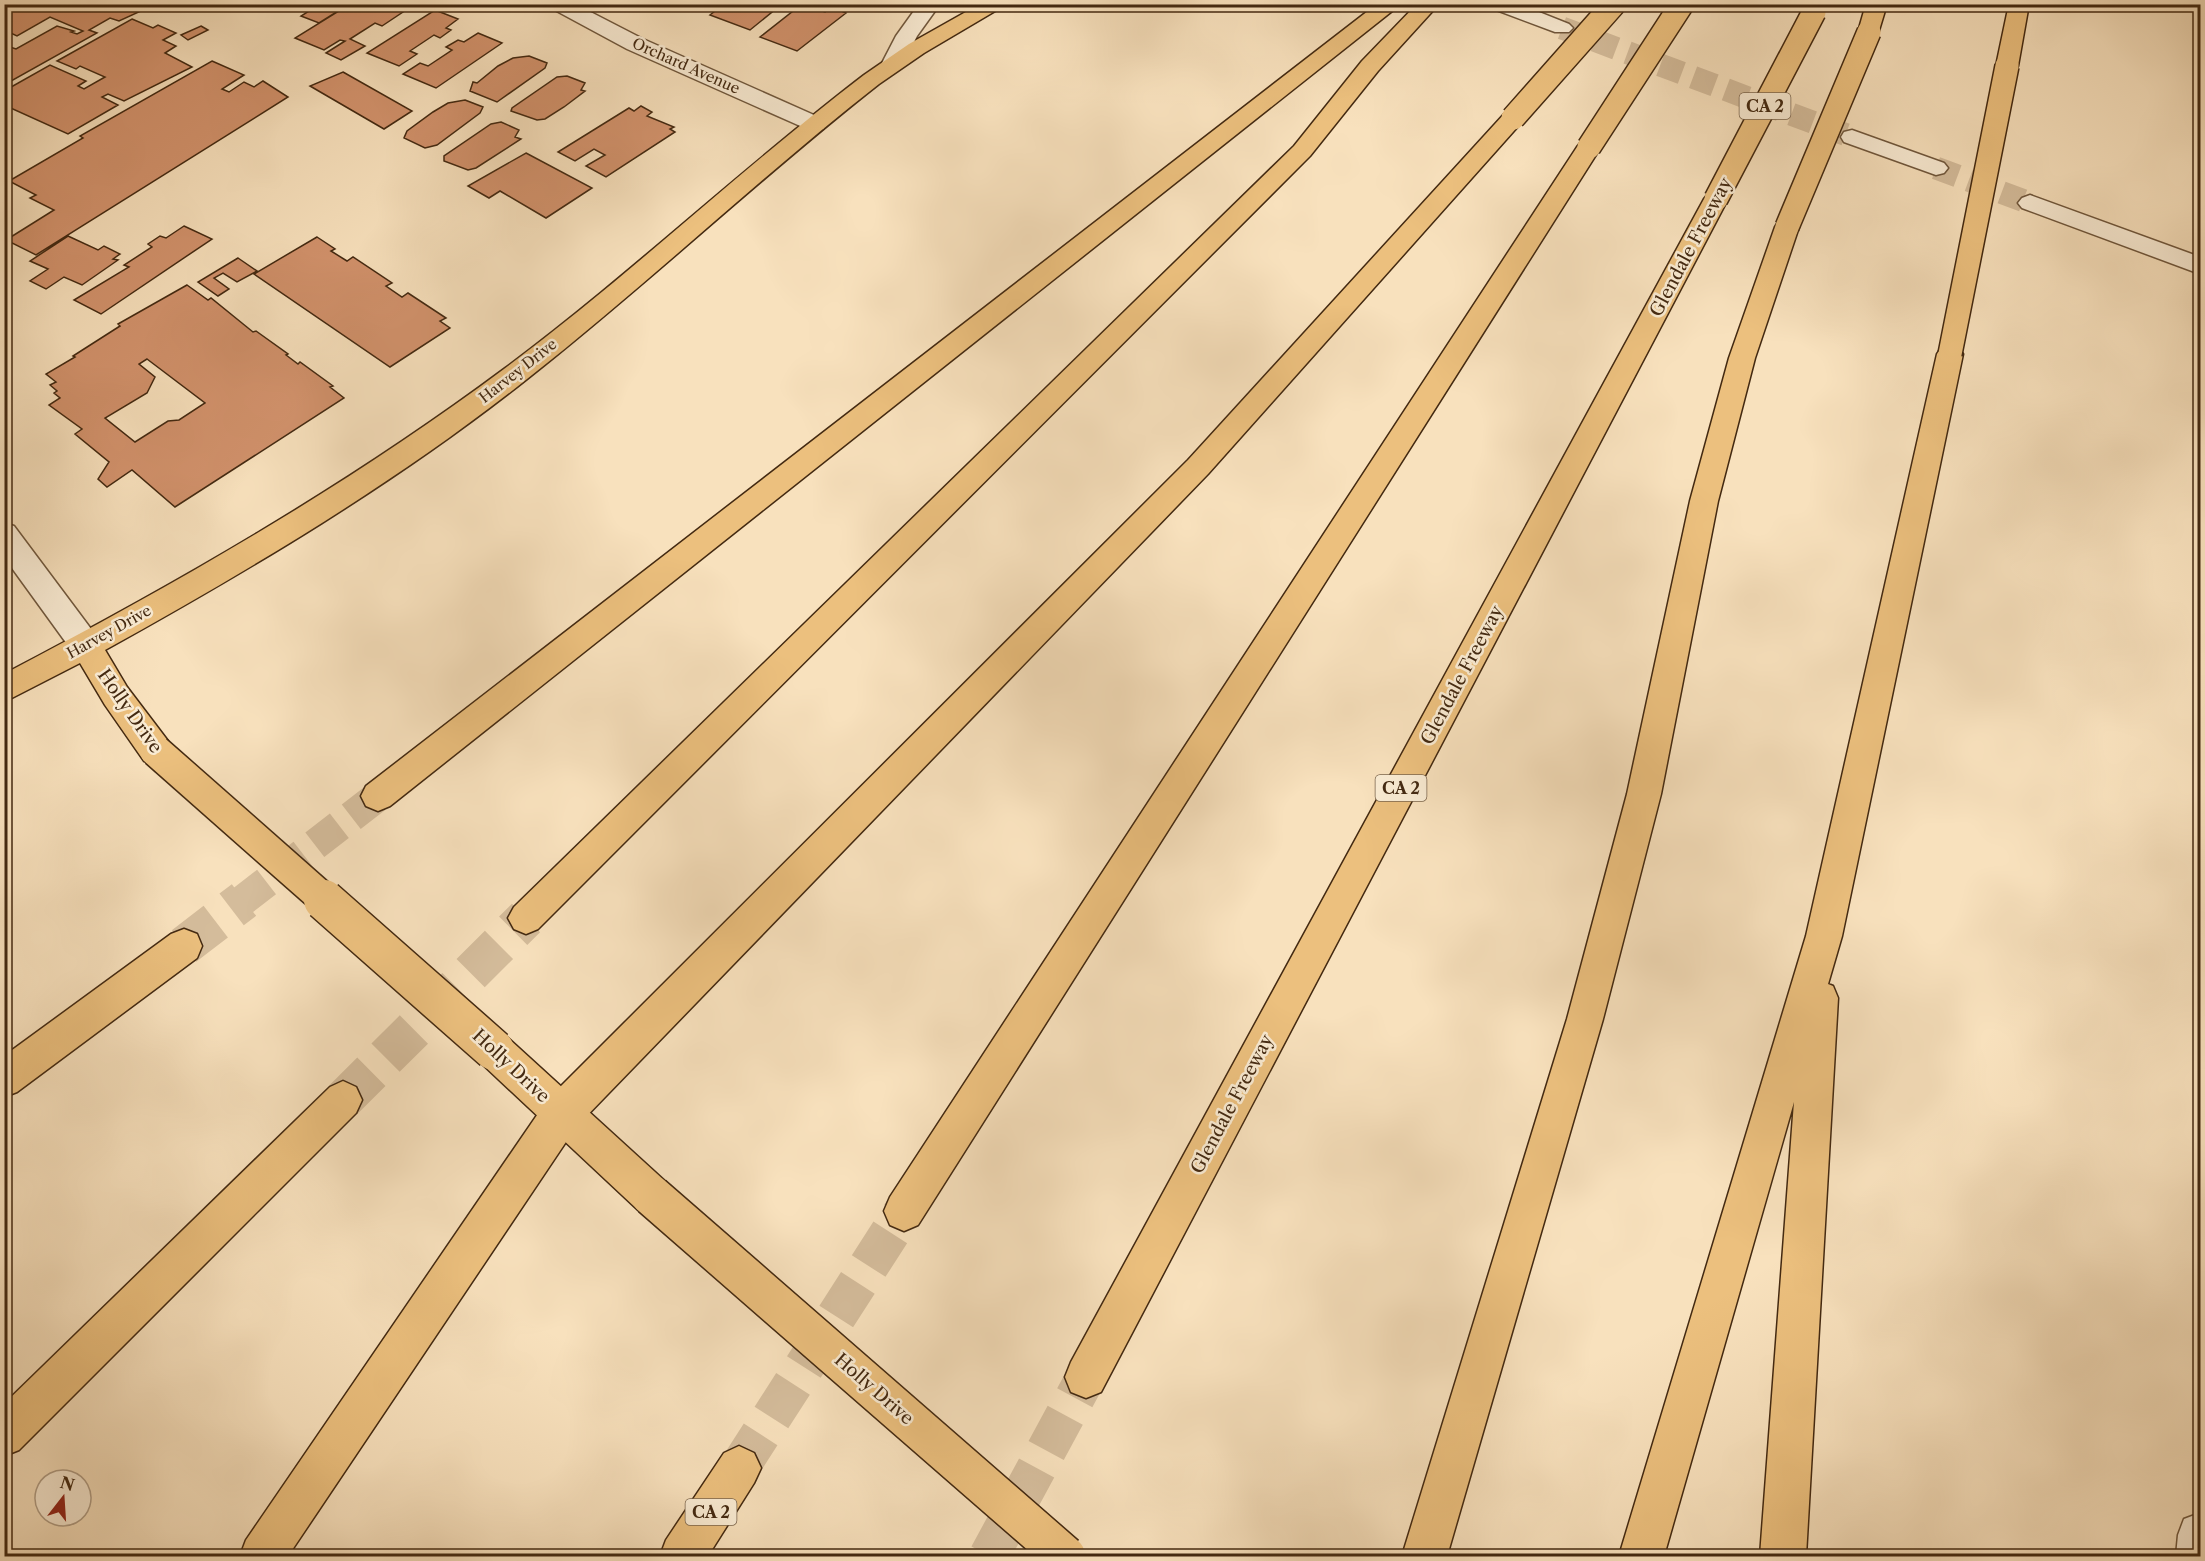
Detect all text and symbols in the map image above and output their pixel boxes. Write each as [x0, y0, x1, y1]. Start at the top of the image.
street label: Orchard Avenue [629, 33, 743, 98]
road number: CA 2 [1740, 93, 1790, 119]
street label: Glendale Freeway [1645, 173, 1737, 320]
street label: Harvey Drive [475, 334, 560, 407]
street label: Harvey Drive [63, 601, 154, 663]
street label: Glendale Freeway [1416, 601, 1508, 748]
street label: Holly Drive [93, 665, 167, 757]
road number: CA 2 [1376, 775, 1426, 801]
street label: Holly Drive [468, 1025, 554, 1107]
street label: Glendale Freeway [1186, 1030, 1278, 1177]
street label: Holly Drive [830, 1349, 918, 1429]
north arrow [33, 1468, 93, 1528]
text: N [58, 1472, 77, 1495]
road number: CA 2 [686, 1499, 736, 1525]

